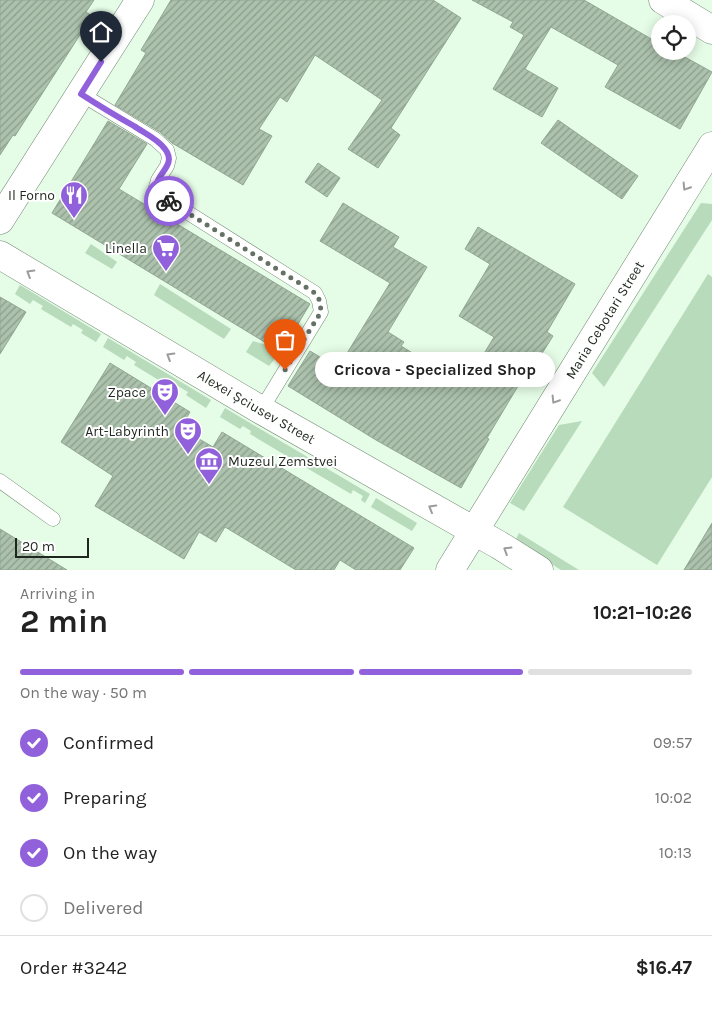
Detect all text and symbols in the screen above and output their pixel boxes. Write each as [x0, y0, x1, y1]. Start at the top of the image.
pin [80, 11, 122, 62]
map controls [651, 15, 696, 60]
button: locate [651, 15, 696, 60]
icon: home [87, 18, 115, 46]
courier [144, 176, 194, 226]
restaurant icon: Il Forno [59, 180, 89, 219]
one-way arrow [683, 182, 693, 191]
place label: Il Forno [8, 187, 55, 204]
icon: bike [155, 187, 183, 215]
supermarket icon: Linella [151, 233, 181, 272]
place label: Linella [105, 240, 147, 257]
street label: Maria Cebotari Street [562, 258, 648, 382]
one-way arrow [27, 269, 36, 279]
pin [264, 319, 306, 370]
icon: bag [271, 326, 299, 354]
one-way arrow [166, 352, 175, 362]
callout: Cricova - Specialized Shop [315, 352, 555, 388]
text: Cricova - Specialized Shop [334, 360, 536, 379]
street label: Alexei Șciusev Street [195, 366, 318, 448]
theatre icon: Zpace [150, 377, 180, 416]
place label: Zpace [107, 384, 146, 401]
one-way arrow [552, 395, 562, 404]
theatre icon: Art-Labyrinth [173, 416, 203, 455]
place label: Art-Labyrinth [85, 423, 169, 440]
museum icon: Muzeul Zemstvei [194, 446, 224, 485]
place label: Muzeul Zemstvei [228, 453, 337, 470]
one-way arrow [428, 504, 437, 514]
scale bar [15, 535, 89, 558]
text: 20 m [22, 538, 55, 555]
one-way arrow [504, 547, 513, 556]
text: Arriving in [20, 584, 95, 603]
text: 10:21–10:26 [593, 602, 692, 624]
text: 2 min [20, 603, 108, 640]
text: On the way · 50 m [20, 683, 147, 702]
icon: check [20, 729, 48, 757]
text: Confirmed [63, 732, 154, 754]
text: 09:57 [653, 733, 692, 752]
icon: check [20, 784, 48, 812]
text: Preparing [63, 787, 146, 809]
text: 10:02 [655, 788, 692, 807]
icon: check [20, 839, 48, 867]
text: On the way [63, 842, 157, 864]
text: 10:13 [659, 843, 692, 862]
text: Delivered [63, 897, 143, 919]
text: Order #3242 [20, 957, 127, 979]
text: $16.47 [636, 957, 692, 979]

